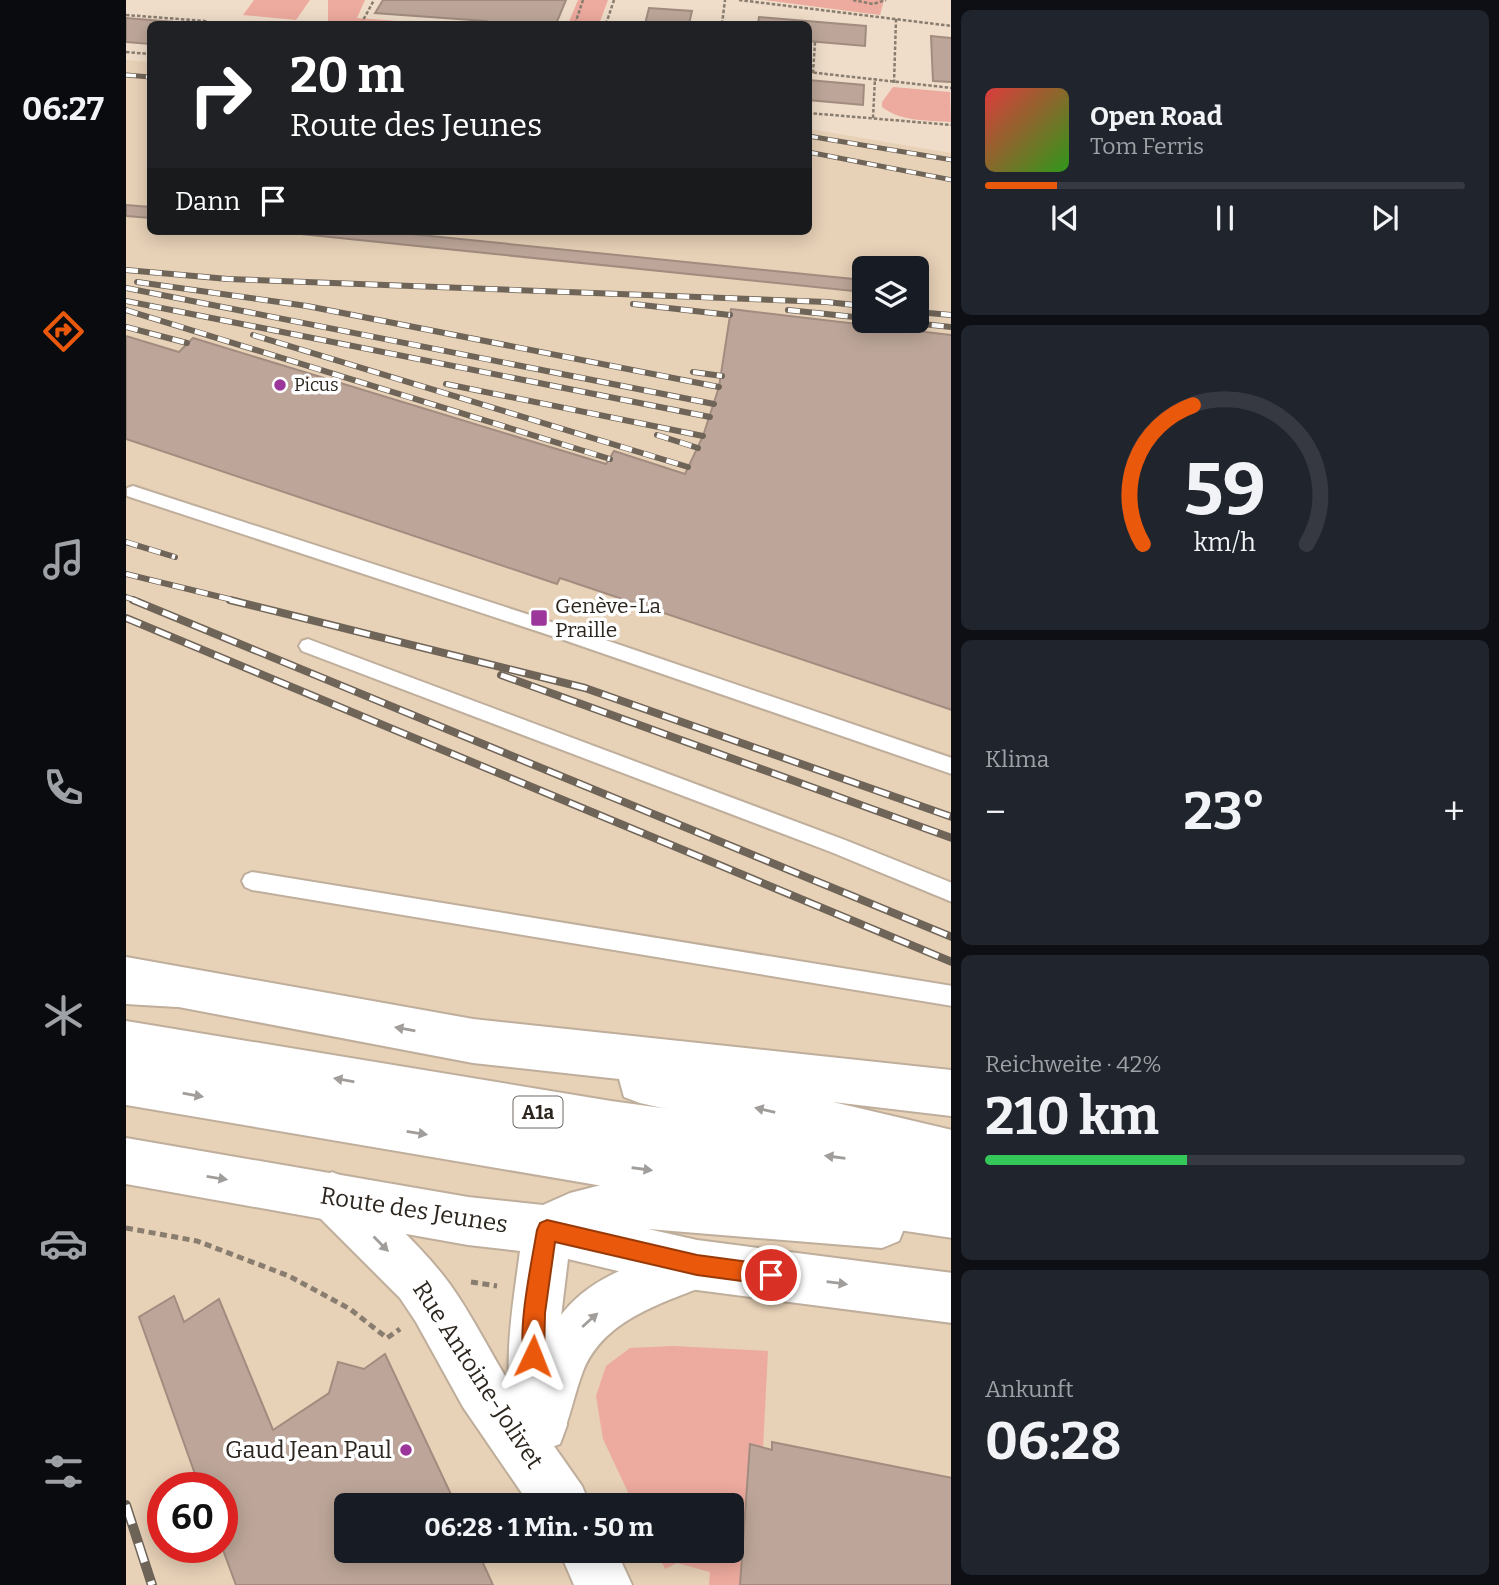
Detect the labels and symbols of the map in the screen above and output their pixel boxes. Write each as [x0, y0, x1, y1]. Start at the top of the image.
place label: Picus [294, 374, 339, 396]
marker: Picus [272, 377, 288, 393]
place label: Genève-La Praille [555, 593, 661, 643]
marker: Genève-La Praille [529, 608, 549, 628]
one-way arrow [394, 1023, 416, 1034]
one-way arrow [333, 1074, 355, 1085]
one-way arrow [182, 1089, 204, 1100]
road number: A1a [514, 1096, 562, 1128]
one-way arrow [754, 1104, 776, 1115]
one-way arrow [406, 1128, 428, 1139]
one-way arrow [824, 1151, 846, 1162]
one-way arrow [631, 1163, 653, 1174]
one-way arrow [206, 1173, 228, 1184]
street label: Route des Jeunes [318, 1181, 510, 1239]
one-way arrow [373, 1236, 389, 1252]
pin [741, 1245, 801, 1305]
street label: Rue Antoine-Jolivet [407, 1276, 549, 1474]
one-way arrow [826, 1278, 848, 1289]
one-way arrow [581, 1312, 598, 1328]
position arrow [496, 1319, 570, 1393]
place label: Gaud Jean Paul [225, 1436, 392, 1464]
marker: Gaud Jean Paul [398, 1442, 414, 1458]
speed limit sign: 60 [147, 1472, 238, 1563]

